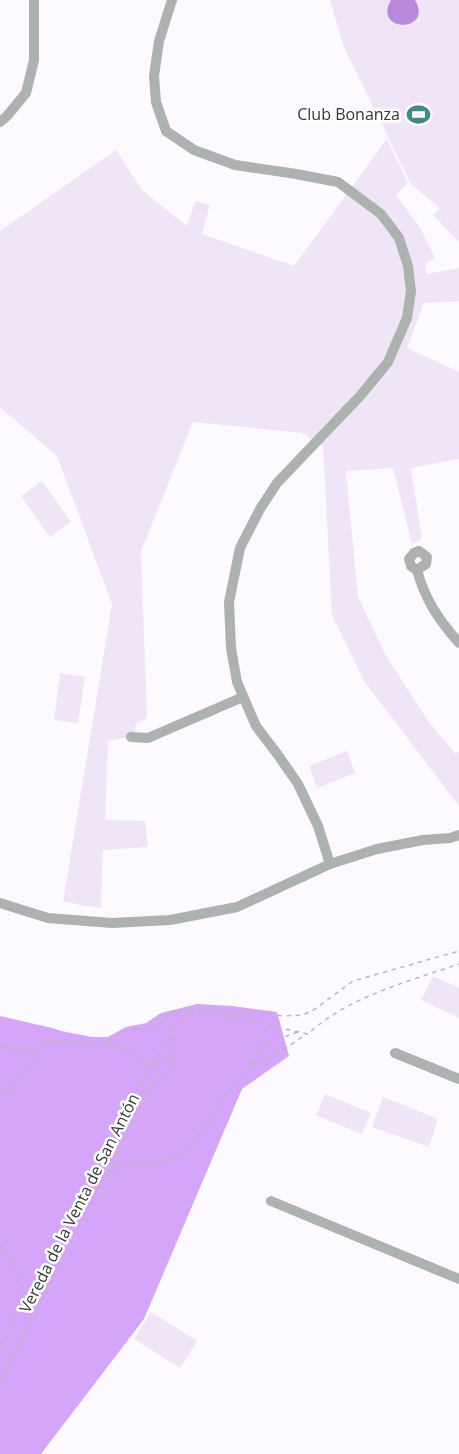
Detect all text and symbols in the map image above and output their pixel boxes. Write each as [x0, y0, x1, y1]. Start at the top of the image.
sports icon: Club Bonanza [405, 101, 431, 127]
place label: Club Bonanza [297, 103, 400, 125]
street label: Vereda de la Venta de San Antón [14, 1089, 144, 1317]

